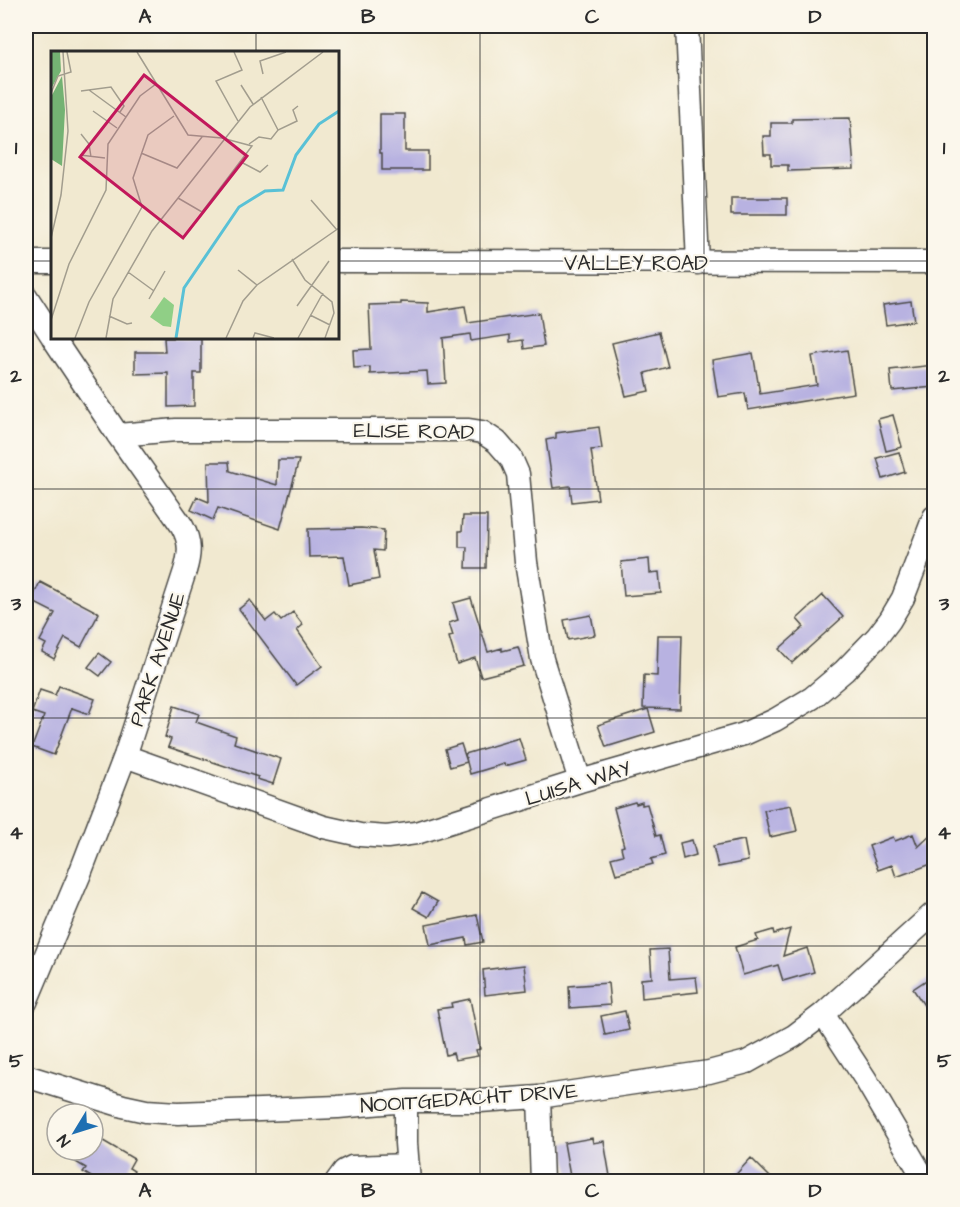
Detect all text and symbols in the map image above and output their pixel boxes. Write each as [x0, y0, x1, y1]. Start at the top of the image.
text: A [139, 3, 152, 31]
text: B [361, 3, 376, 31]
text: C [585, 3, 600, 31]
text: D [809, 3, 822, 31]
inset map [51, 51, 339, 339]
text: 1 [15, 134, 18, 162]
text: 1 [943, 134, 946, 162]
street label: VALLEY ROAD [564, 249, 708, 278]
text: 2 [9, 362, 22, 390]
text: 2 [937, 362, 950, 390]
street label: ELISE ROAD [353, 416, 475, 447]
street label: PARK AVENUE [122, 588, 193, 730]
text: 3 [10, 590, 22, 618]
text: 3 [938, 590, 950, 618]
street label: LUISA WAY [522, 754, 635, 813]
text: 4 [9, 819, 23, 847]
text: 4 [937, 819, 951, 847]
text: 5 [9, 1047, 24, 1075]
text: 5 [937, 1047, 952, 1075]
street label: NOOITGEDACHT DRIVE [359, 1076, 579, 1121]
north arrow [45, 1102, 105, 1162]
text: N [52, 1130, 76, 1151]
text: A [139, 1177, 152, 1205]
text: B [361, 1177, 376, 1205]
text: C [585, 1177, 600, 1205]
text: D [809, 1177, 822, 1205]

